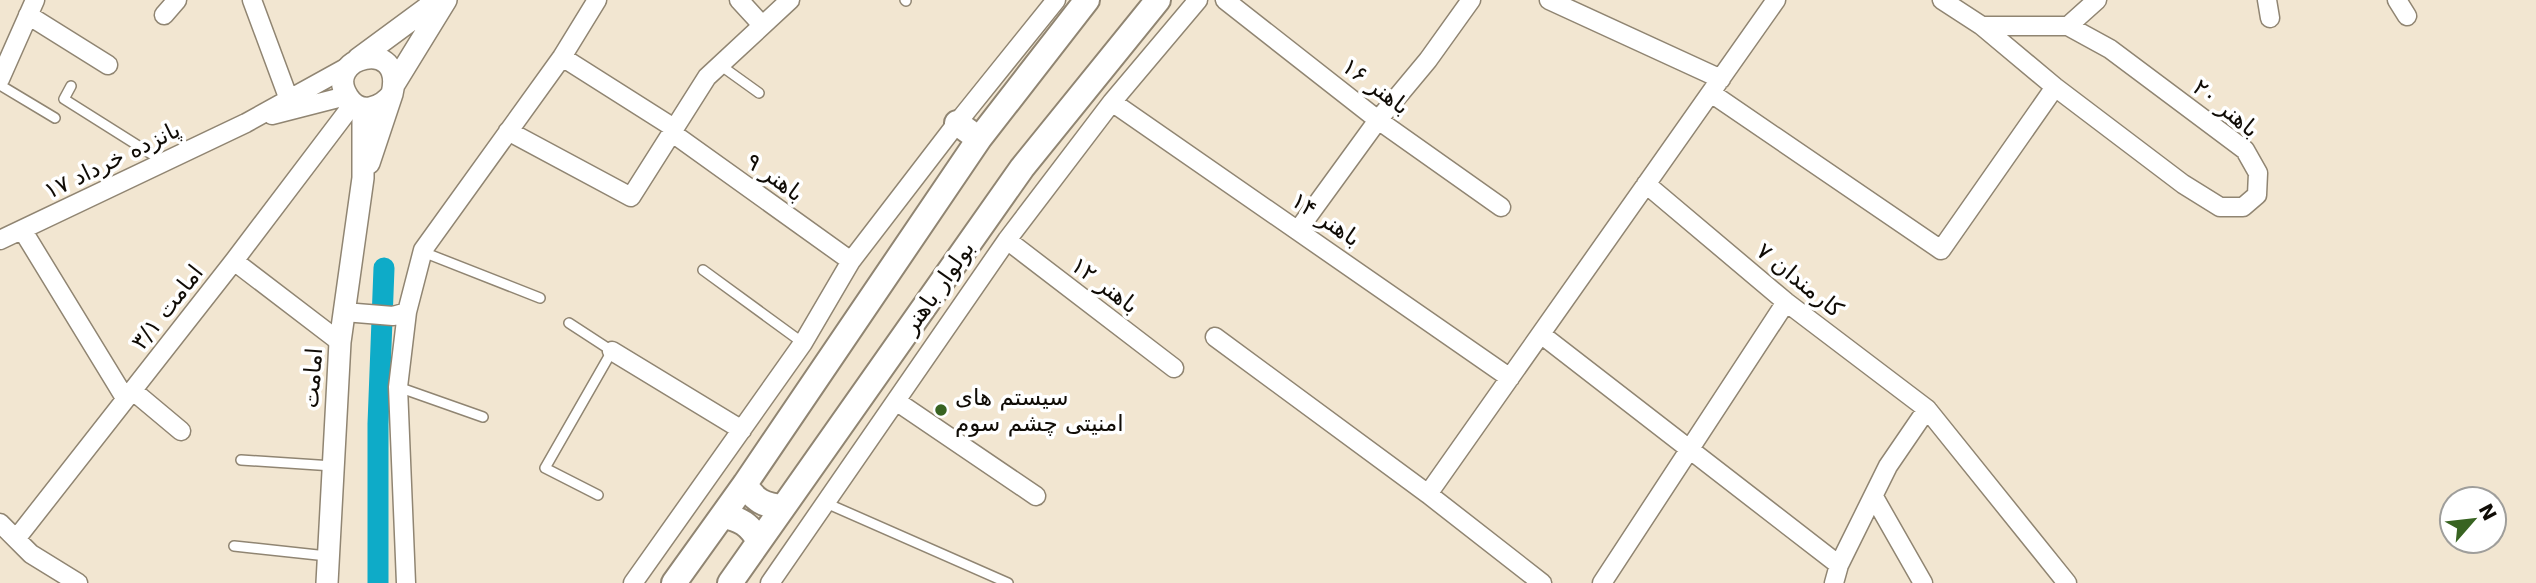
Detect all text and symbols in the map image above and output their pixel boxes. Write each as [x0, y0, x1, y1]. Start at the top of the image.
street label: باهنر ۱۶ [1337, 52, 1415, 120]
street label: باهنر ۲۰ [2187, 74, 2264, 143]
street label: پانزده خرداد ۱۷ [40, 116, 185, 205]
street label: باهنر ۹ [741, 147, 809, 207]
street label: باهنر ۱۴ [1286, 187, 1365, 252]
street label: بولوار باهنر [896, 236, 980, 340]
street label: کارمندان ۷ [1751, 237, 1848, 323]
street label: باهنر ۱۲ [1066, 251, 1144, 319]
street label: امامت ۳/۱ [126, 259, 208, 355]
street label: امامت [297, 347, 327, 409]
place label: سیستم های امنیتی چشم سوم [955, 384, 1124, 437]
marker: سیستم های امنیتی چشم سوم [933, 402, 949, 418]
north arrow [2438, 485, 2508, 555]
text: N [2475, 500, 2501, 524]

